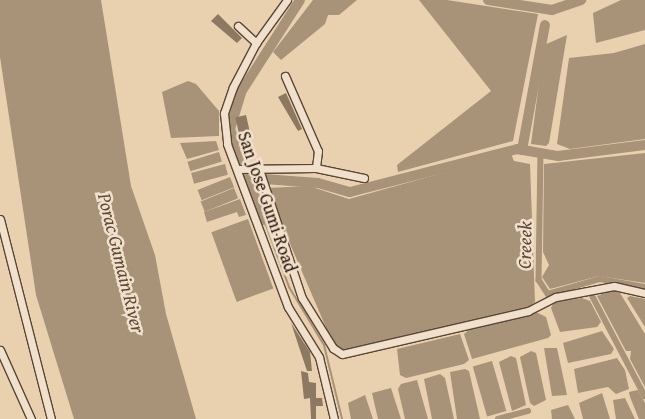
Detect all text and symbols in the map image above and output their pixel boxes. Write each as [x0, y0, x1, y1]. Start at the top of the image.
street label: San Jose Gumi Road [233, 129, 301, 275]
water label: Porac Gumain River [93, 191, 149, 335]
water label: Creeek [513, 221, 537, 269]

